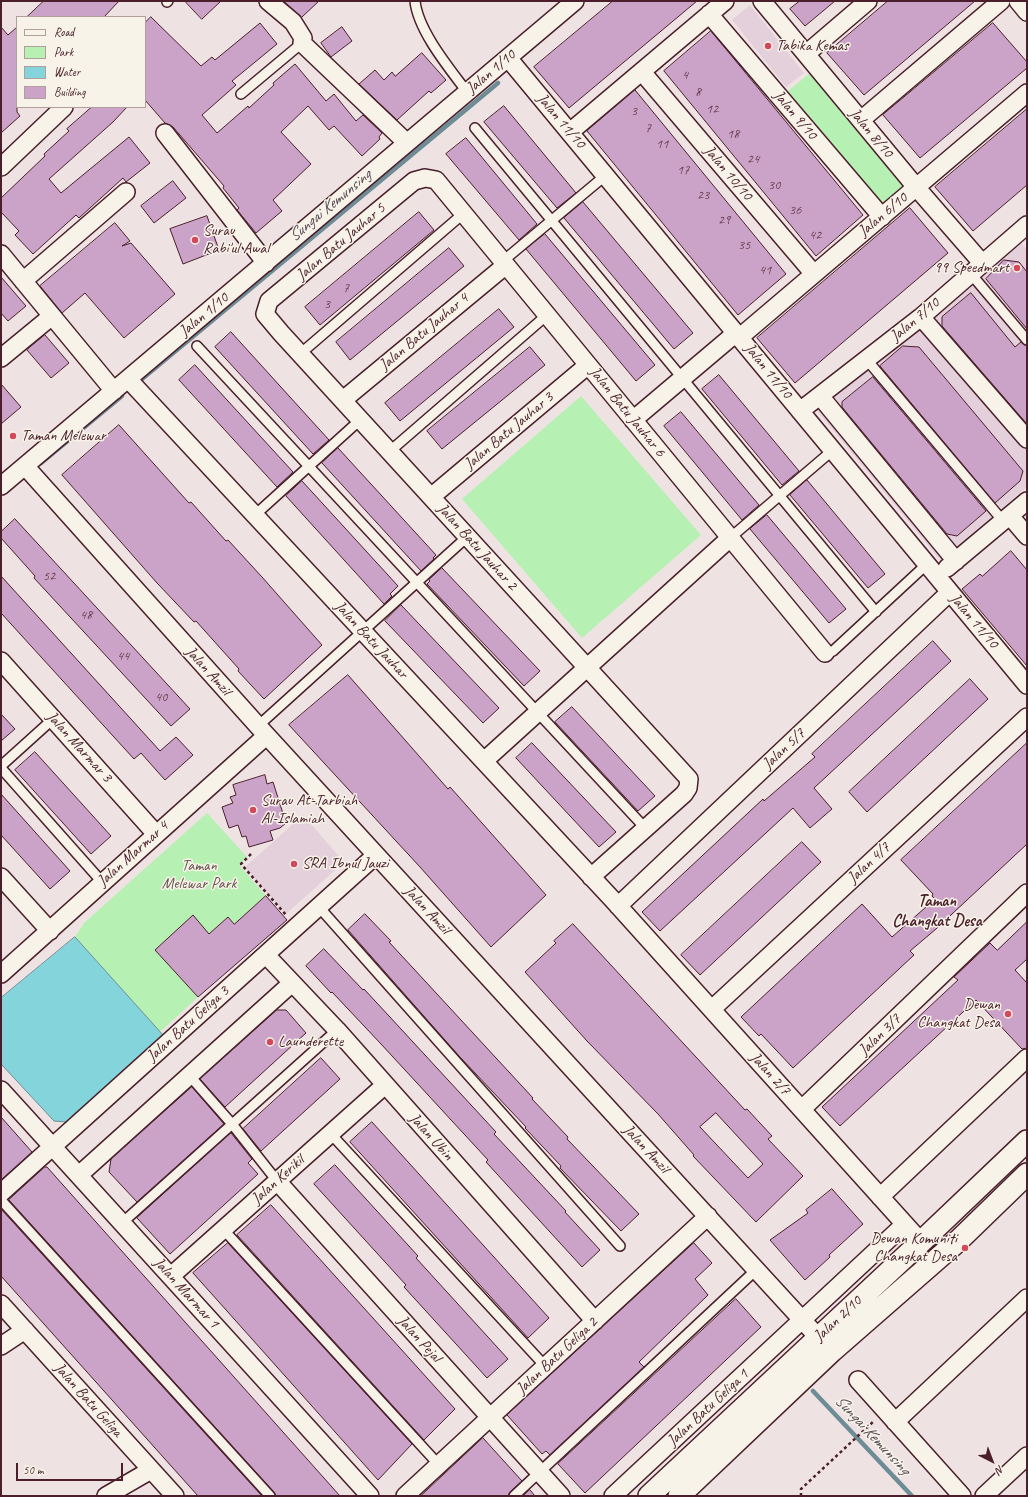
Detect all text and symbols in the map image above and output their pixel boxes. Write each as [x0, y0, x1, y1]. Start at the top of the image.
legend [16, 16, 146, 108]
text: Road [54, 24, 74, 40]
place label: Tabika Kemas [776, 36, 848, 56]
marker: Tabika Kemas [763, 41, 773, 51]
text: Park [54, 44, 73, 60]
street label: Jalan 1/10 [462, 46, 520, 98]
text: Water [54, 64, 80, 80]
house number: 4 [682, 67, 688, 83]
text: Building [54, 84, 86, 100]
house number: 8 [695, 84, 701, 100]
street label: Jalan 9/10 [769, 86, 821, 144]
street label: Jalan 11/10 [532, 90, 590, 152]
house number: 12 [706, 101, 718, 117]
house number: 3 [631, 103, 637, 119]
street label: Jalan 8/10 [845, 104, 897, 162]
house number: 7 [645, 120, 651, 136]
house number: 18 [727, 126, 739, 142]
house number: 11 [656, 136, 668, 152]
street label: Jalan 10/10 [699, 142, 757, 204]
house number: 24 [747, 151, 759, 167]
house number: 17 [677, 162, 689, 178]
water label: Sungai Kemunsing [285, 166, 375, 246]
house number: 30 [768, 177, 780, 193]
house number: 23 [697, 187, 709, 203]
street label: Jalan 6/10 [854, 189, 912, 241]
street label: Jalan Batu Jauhar 5 [292, 199, 390, 285]
house number: 36 [789, 202, 801, 218]
house number: 29 [718, 212, 730, 228]
place label: Surau Rabi'ul Awal [203, 221, 269, 259]
house number: 42 [809, 227, 821, 243]
marker: Surau Rabi'ul Awal [190, 235, 200, 245]
house number: 35 [738, 237, 750, 253]
place label: 99 Speedmart [934, 258, 1009, 278]
house number: 41 [759, 262, 771, 278]
marker: 99 Speedmart [1012, 263, 1022, 273]
house number: 7 [343, 280, 349, 296]
street label: Jalan 1/10 [175, 289, 233, 341]
street label: Jalan Batu Jauhar 4 [375, 289, 473, 375]
street label: Jalan 7/10 [886, 294, 944, 346]
house number: 3 [324, 296, 330, 312]
street label: Jalan 11/10 [740, 339, 796, 403]
street label: Jalan Batu Jauhar 6 [585, 363, 669, 461]
street label: Jalan Batu Jauhar 3 [460, 388, 558, 474]
place label: Taman Melewar [21, 426, 106, 446]
marker: Taman Melewar [8, 431, 18, 441]
street label: Jalan Batu Jauhar 2 [433, 499, 521, 595]
house number: 52 [43, 568, 55, 584]
street label: Jalan 11/10 [945, 590, 1003, 652]
street label: Jalan Batu Jauhar [330, 597, 412, 683]
house number: 48 [80, 607, 92, 623]
street label: Jalan Amzil [181, 642, 235, 700]
house number: 44 [117, 648, 129, 664]
house number: 40 [155, 689, 167, 705]
street label: Jalan Marmar 3 [42, 707, 116, 787]
street label: Jalan 5/7 [759, 724, 809, 774]
place label: Surau At-Tarbiah Al-Islamiah [261, 791, 357, 829]
marker: Surau At-Tarbiah Al-Islamiah [248, 805, 258, 815]
street label: Jalan Marmar 4 [93, 817, 173, 891]
street label: Jalan 4/7 [844, 838, 894, 888]
place label: SRA Ibnul Jauzi [302, 854, 389, 874]
park label: Taman Melewar Park [162, 856, 236, 894]
marker: SRA Ibnul Jauzi [289, 859, 299, 869]
street label: Jalan Amzil [400, 882, 454, 938]
district label: Taman Changkat Desa [892, 892, 982, 932]
street label: Jalan Batu Geliga 3 [143, 982, 233, 1066]
place label: Dewan Changkat Desa [917, 995, 1000, 1033]
marker: Dewan Changkat Desa [1003, 1009, 1013, 1019]
street label: Jalan 3/7 [855, 1010, 905, 1060]
place label: Launderette [278, 1032, 343, 1052]
marker: Launderette [265, 1037, 275, 1047]
street label: Jalan 2/7 [746, 1048, 794, 1100]
street label: Jalan Ubin [405, 1109, 457, 1165]
street label: Jalan Amzil [619, 1121, 673, 1177]
street label: Jalan Kerikil [248, 1151, 308, 1209]
place label: Dewan Komuniti Changkat Desa [870, 1229, 957, 1267]
marker: Dewan Komuniti Changkat Desa [960, 1243, 970, 1253]
street label: Jalan Marmar 1 [149, 1253, 223, 1333]
street label: Jalan 2/10 [810, 1292, 866, 1346]
street label: Jalan Pejal [393, 1312, 445, 1366]
street label: Jalan Batu Geliga 2 [512, 1313, 602, 1399]
street label: Jalan Batu Geliga [50, 1359, 126, 1441]
street label: Jalan Batu Geliga 1 [663, 1365, 753, 1451]
water label: Sungai Kemunsing [830, 1391, 914, 1479]
north arrow [972, 1441, 1012, 1481]
scale bar [18, 1455, 125, 1481]
text: 50 m [23, 1462, 43, 1478]
text: N [993, 1462, 1007, 1477]

